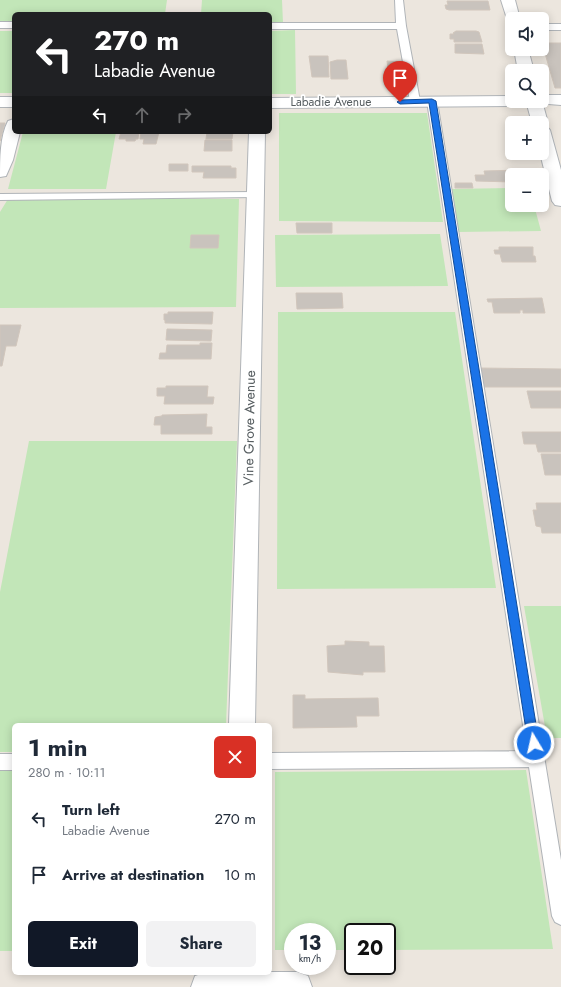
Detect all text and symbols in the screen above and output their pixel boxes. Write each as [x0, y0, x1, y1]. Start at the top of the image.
map controls [505, 12, 549, 212]
button: sound [505, 12, 549, 56]
text: 270 m [94, 20, 179, 61]
icon: left [28, 28, 80, 80]
text: Labadie Avenue [94, 58, 215, 84]
pin [383, 61, 417, 102]
button: search [505, 64, 549, 108]
icon: arrive [389, 67, 411, 89]
street label: Labadie Avenue [291, 93, 371, 111]
icon: left [89, 104, 111, 126]
icon: ahead [131, 104, 153, 126]
icon: right [173, 104, 195, 126]
button: + [505, 116, 549, 160]
button: − [505, 168, 549, 212]
street label: Vine Grove Avenue [238, 370, 260, 486]
position arrow [513, 722, 555, 764]
text: 1 min [28, 730, 88, 765]
button: close [214, 736, 256, 778]
text: 280 m · 10:11 [28, 763, 105, 782]
text: Turn left [62, 799, 120, 821]
icon: left [28, 808, 50, 830]
text: 270 m [214, 808, 256, 830]
text: Labadie Avenue [62, 821, 150, 840]
icon: arrive [28, 864, 50, 886]
text: Arrive at destination [62, 864, 204, 886]
text: 10 m [224, 864, 256, 886]
button: Exit [28, 921, 138, 967]
button: Share [146, 921, 256, 967]
speed limit sign: 20 [344, 923, 396, 975]
text: 13 [299, 929, 321, 958]
text: km/h [299, 951, 321, 966]

